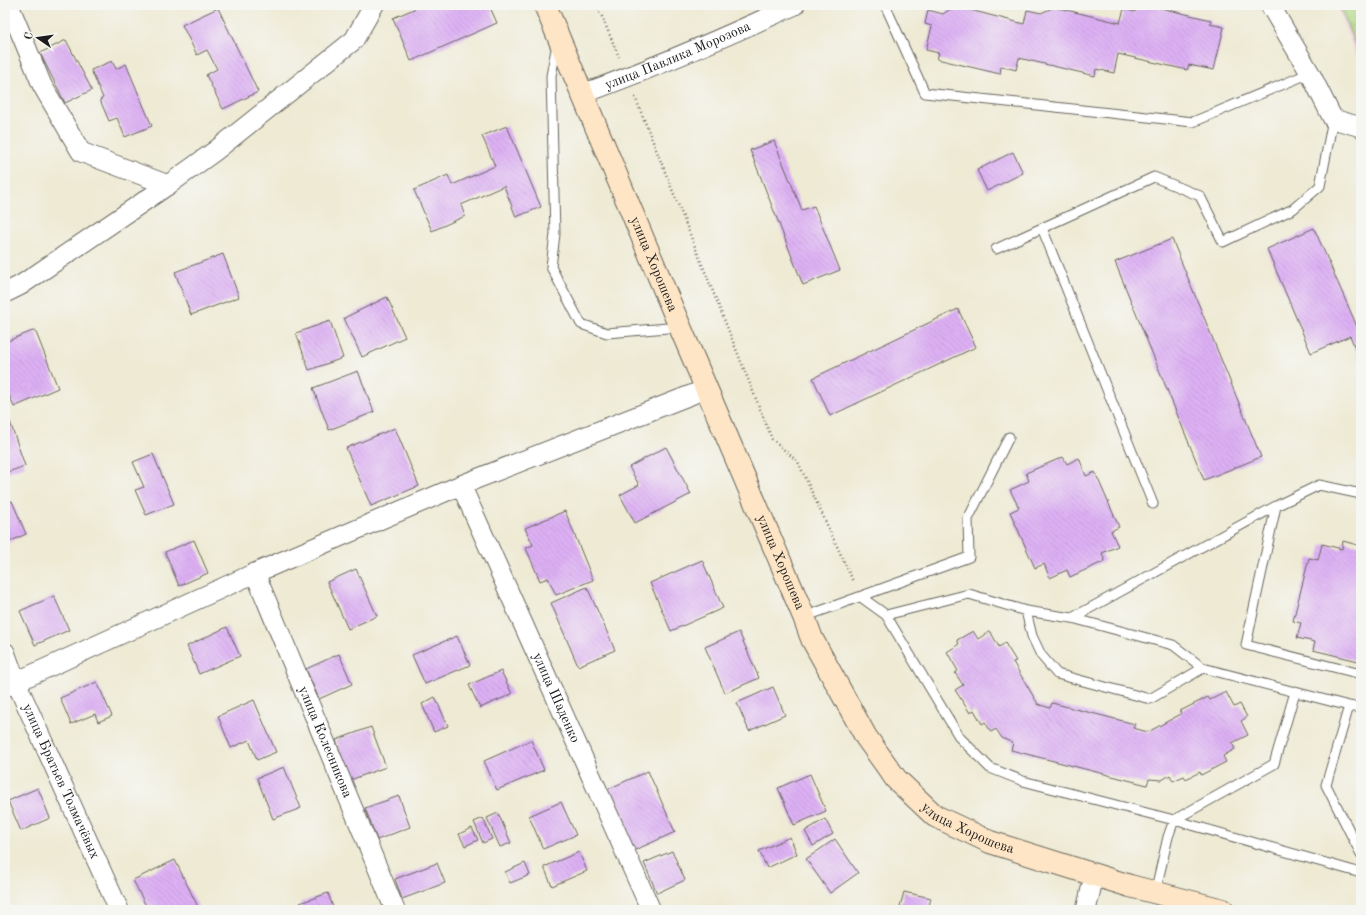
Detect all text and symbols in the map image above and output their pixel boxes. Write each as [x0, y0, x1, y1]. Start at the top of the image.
north arrow [18, 18, 58, 58]
street label: улица Павлика Морозова [603, 19, 753, 92]
text: С [24, 31, 36, 41]
street label: улица Хорошева [628, 214, 680, 314]
street label: улица Хорошева [754, 513, 807, 612]
street label: улица Шаденко [530, 651, 582, 745]
street label: улица Колесникова [296, 684, 355, 800]
street label: улица Братьев Толмачёвых [20, 702, 102, 861]
street label: улица Хорошева [918, 800, 1016, 856]

